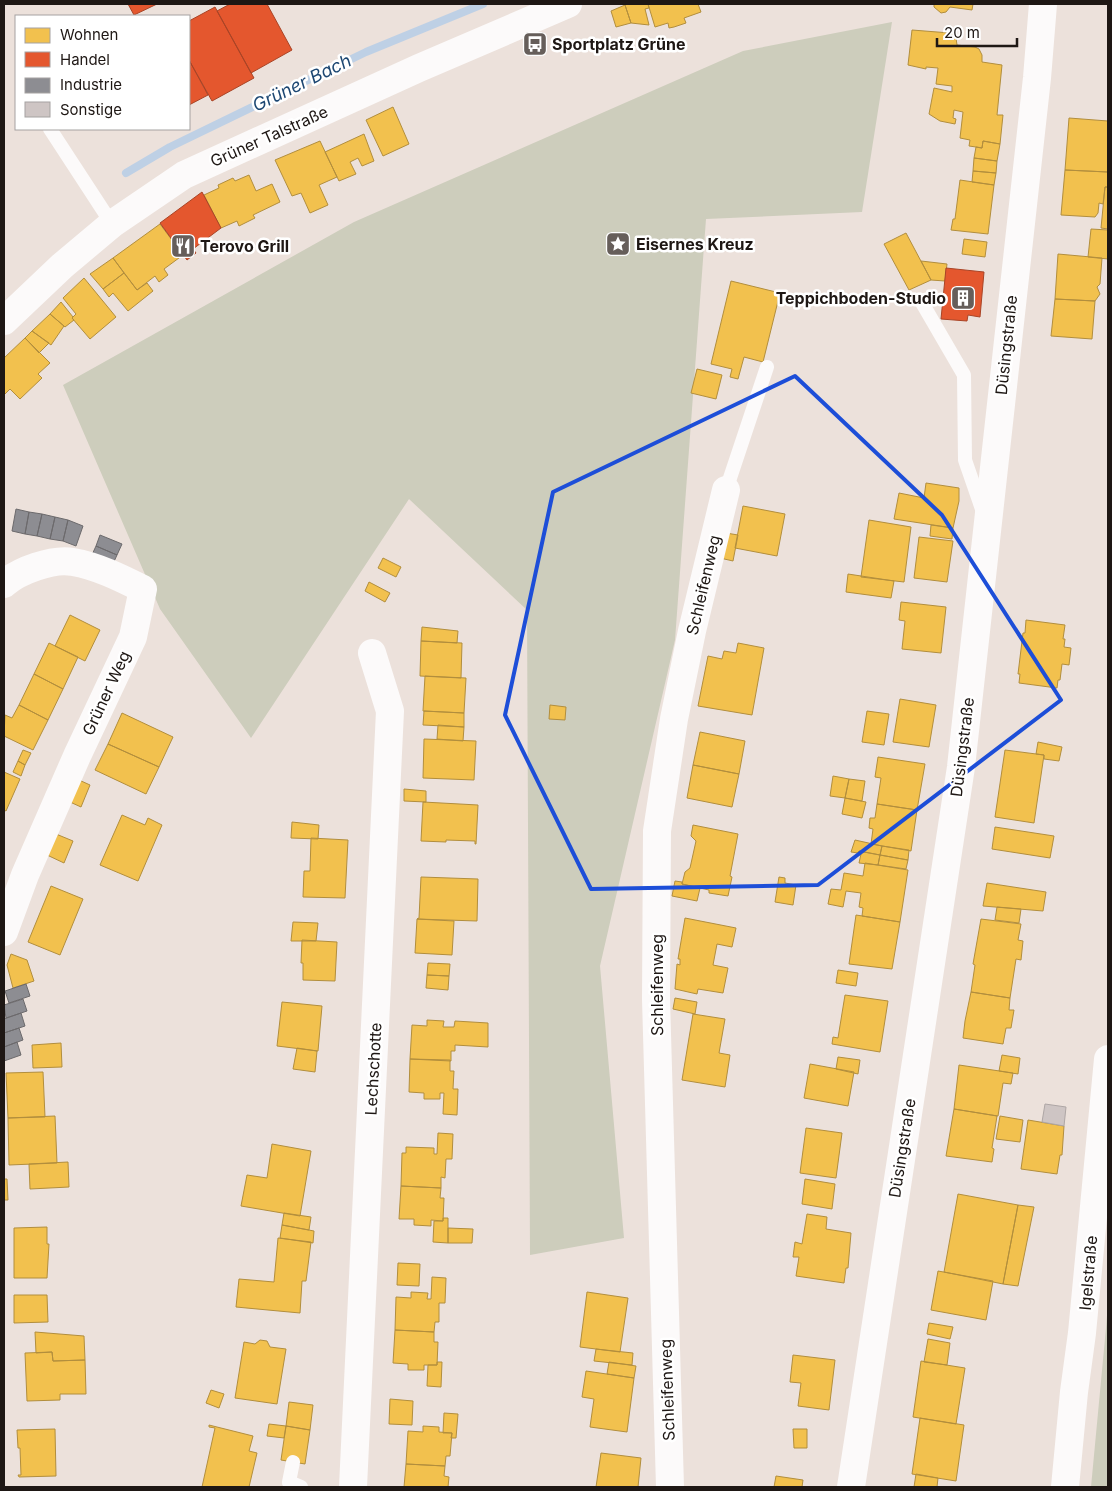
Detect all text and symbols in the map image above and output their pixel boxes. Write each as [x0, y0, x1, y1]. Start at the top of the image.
legend [15, 15, 190, 130]
scale bar [937, 15, 1017, 47]
text: 20 m [944, 23, 980, 42]
text: Wohnen [60, 25, 118, 44]
bus stop icon: Sportplatz Grüne [522, 31, 548, 57]
place label: Sportplatz Grüne [552, 34, 686, 54]
text: Handel [60, 50, 110, 69]
water label: Grüner Bach [249, 50, 355, 116]
text: Industrie [60, 75, 122, 94]
text: Sonstige [60, 100, 122, 119]
street label: Grüner Talstraße [207, 101, 331, 171]
place icon: Eisernes Kreuz [605, 231, 631, 257]
restaurant icon: Terovo Grill [170, 233, 196, 259]
place label: Eisernes Kreuz [636, 234, 754, 254]
place label: Terovo Grill [200, 236, 289, 256]
building icon: Teppichboden-Studio [950, 285, 976, 311]
place label: Teppichboden-Studio [776, 288, 946, 308]
street label: Düsingstraße [991, 294, 1021, 396]
street label: Schleifenweg [682, 533, 724, 637]
street label: Grüner Weg [78, 648, 134, 738]
street label: Düsingstraße [946, 696, 978, 798]
street label: Schleifenweg [647, 934, 667, 1036]
street label: Lechschotte [361, 1022, 385, 1116]
street label: Düsingstraße [884, 1097, 920, 1199]
street label: Igelstraße [1075, 1235, 1101, 1311]
street label: Schleifenweg [655, 1339, 679, 1441]

